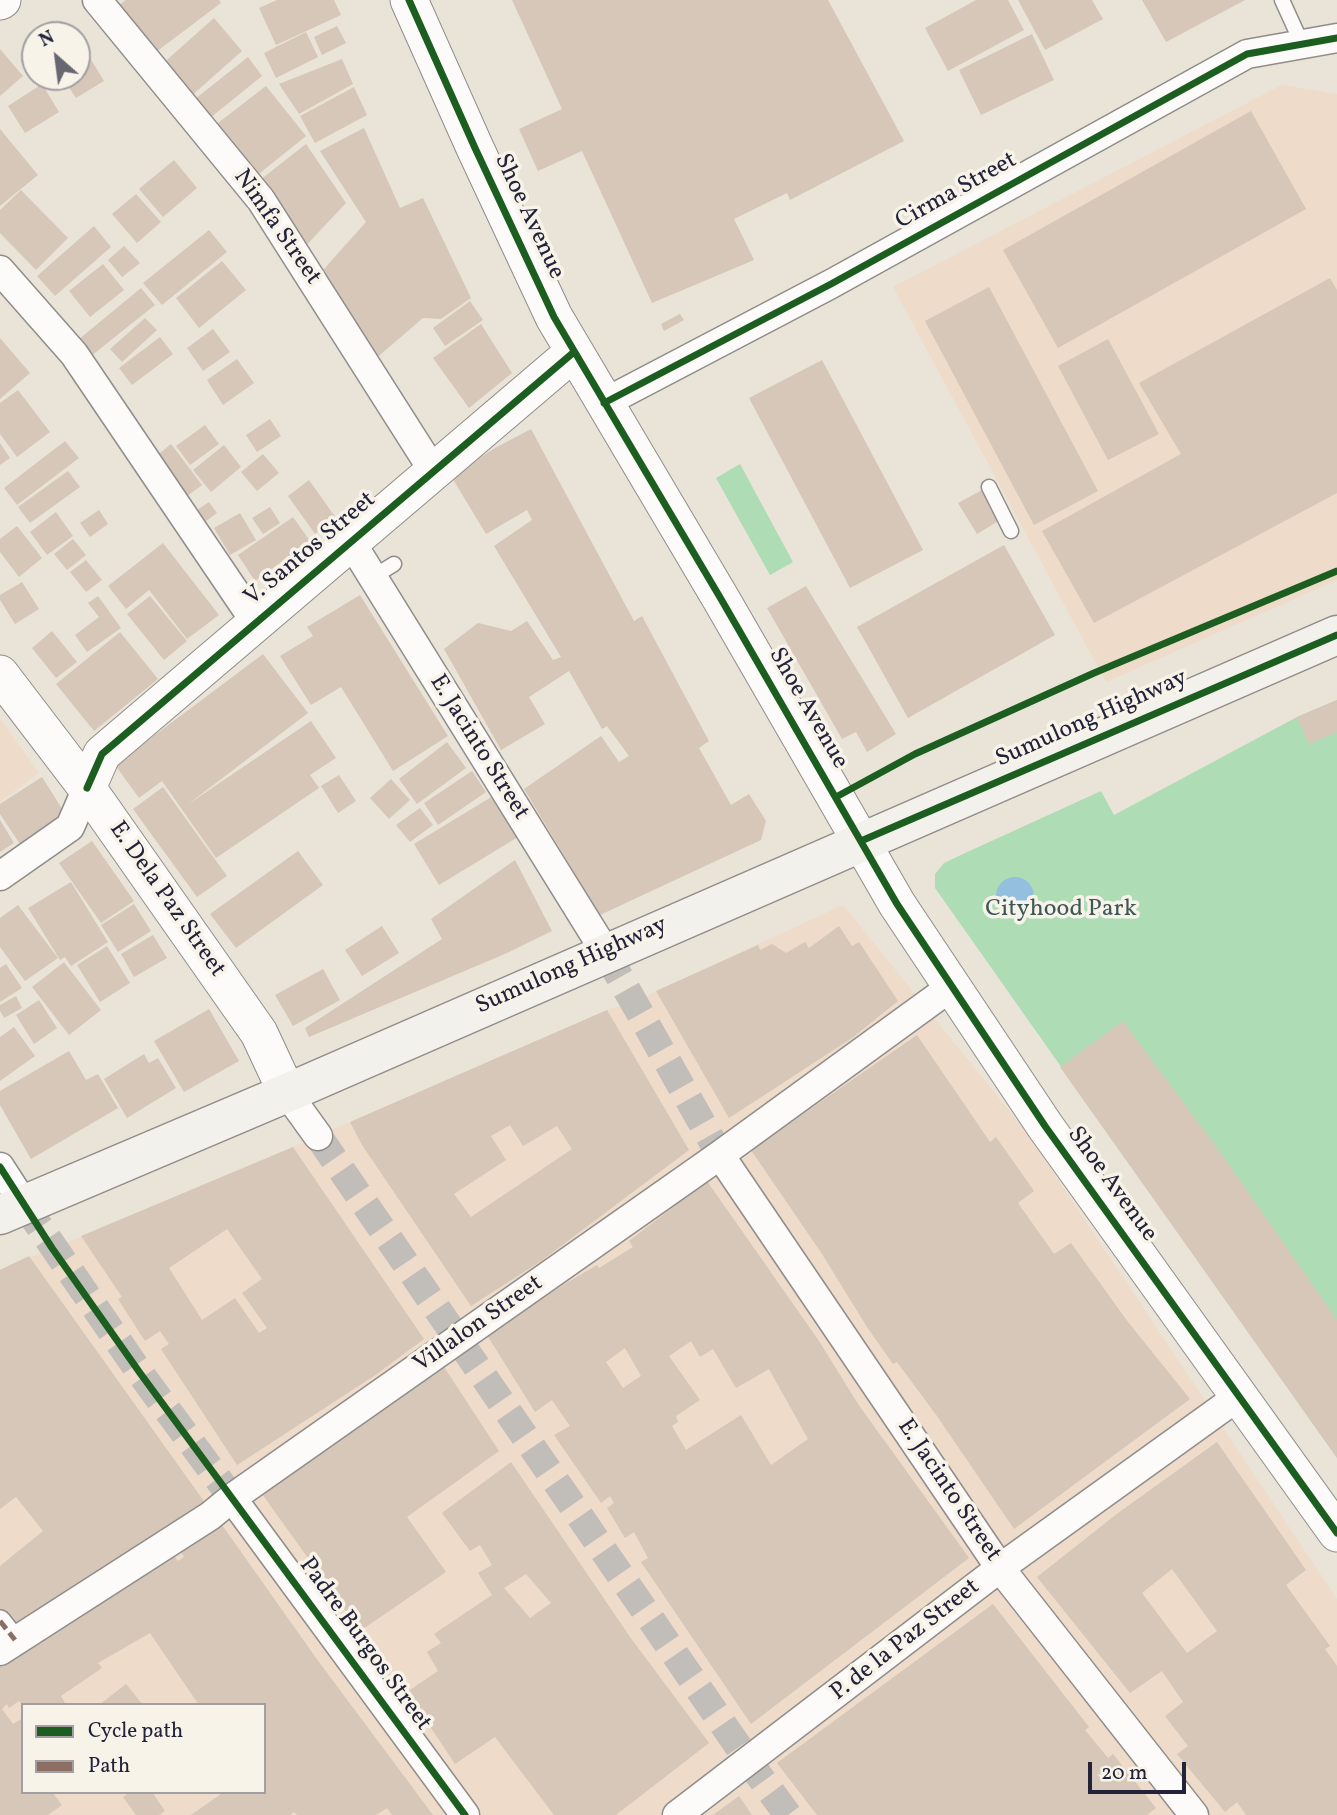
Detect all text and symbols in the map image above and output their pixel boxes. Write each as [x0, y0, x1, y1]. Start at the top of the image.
north arrow [21, 21, 91, 91]
text: N [35, 25, 59, 54]
street label: Cirma Street [891, 147, 1023, 237]
street label: Shoe Avenue [486, 150, 570, 284]
street label: Nimfa Street [226, 165, 326, 291]
street label: V. Santos Street [240, 487, 382, 613]
street label: Shoe Avenue [761, 643, 853, 775]
street label: Sumulong Highway [992, 665, 1192, 775]
street label: E. Jacinto Street [422, 670, 534, 826]
street label: E. Dela Paz Street [102, 817, 230, 983]
park label: Cityhood Park [985, 897, 1137, 925]
street label: Sumulong Highway [472, 912, 672, 1022]
street label: Shoe Avenue [1060, 1122, 1162, 1248]
street label: Villalon Street [409, 1270, 549, 1380]
street label: E. Jacinto Street [890, 1414, 1006, 1568]
street label: Padre Burgos Street [291, 1553, 437, 1737]
street label: P. de la Paz Street [826, 1574, 986, 1708]
legend [21, 1703, 266, 1794]
text: Cycle path [88, 1717, 183, 1746]
scale bar [1092, 1748, 1190, 1792]
text: Path [88, 1752, 130, 1781]
text: 20 m [1101, 1759, 1147, 1788]

